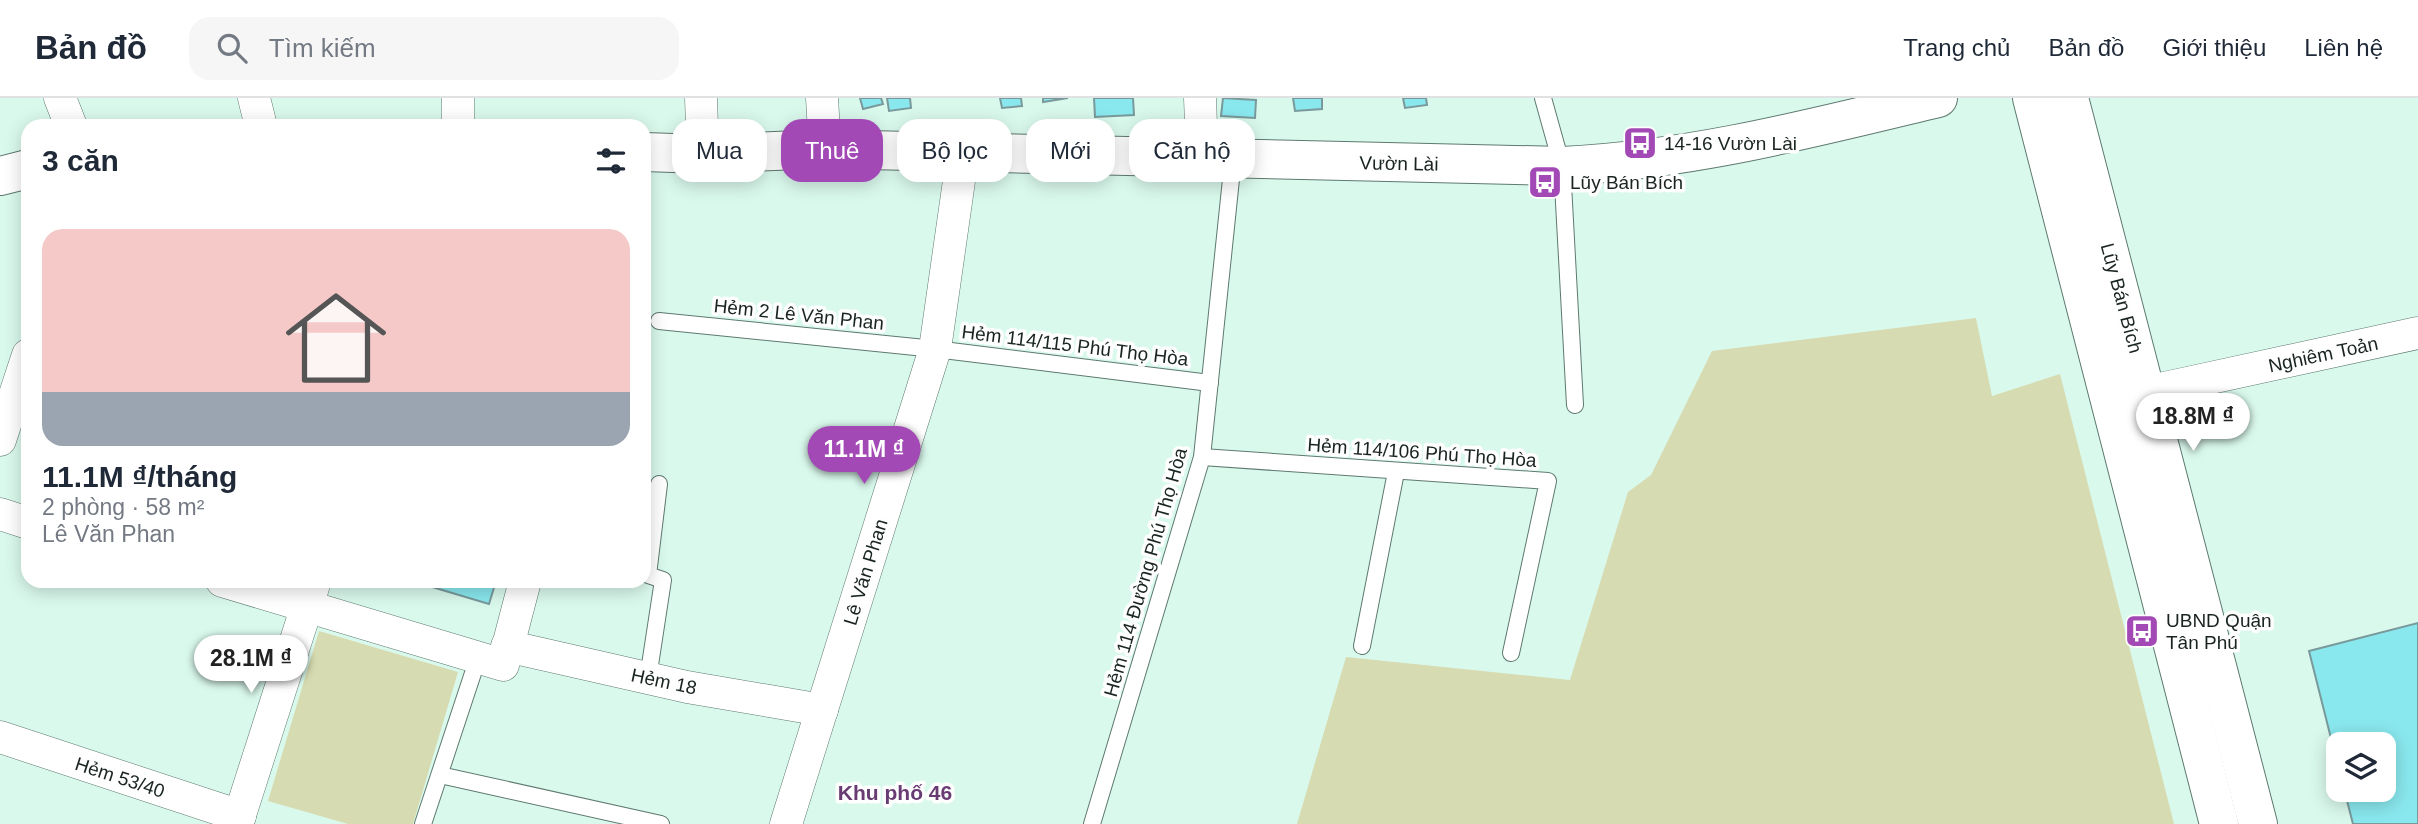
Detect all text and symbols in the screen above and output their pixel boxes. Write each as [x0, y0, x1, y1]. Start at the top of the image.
search box [189, 17, 679, 80]
text: Bản đồ [35, 29, 147, 66]
icon: search [213, 29, 251, 67]
text: Tìm kiếm [269, 33, 376, 63]
text: Trang chủ [1903, 34, 2010, 61]
text: Bản đồ [2048, 34, 2124, 61]
text: Giới thiệu [2162, 34, 2266, 61]
text: Liên hệ [2304, 34, 2383, 61]
chip: Mua [672, 119, 767, 182]
chip: Thuê [781, 119, 883, 182]
chip: Bộ lọc [897, 119, 1012, 182]
chip: Mới [1026, 119, 1115, 182]
chip: Căn hộ [1129, 119, 1255, 182]
bus stop icon: 14-16 Vườn Lài [1621, 124, 1659, 162]
place label: 14-16 Vườn Lài [1664, 133, 1797, 154]
icon: filters [592, 142, 630, 180]
text: 3 căn [42, 144, 119, 177]
street label: Vườn Lài [1359, 152, 1439, 175]
bus stop icon: Lũy Bán Bích [1526, 163, 1564, 201]
place label: Lũy Bán Bích [1570, 172, 1683, 193]
street label: Lũy Bán Bích [2097, 241, 2146, 355]
icon: home [273, 275, 399, 401]
street label: Hẻm 2 Lê Văn Phan [713, 295, 885, 334]
street label: Hẻm 114/115 Phú Thọ Hòa [960, 321, 1190, 370]
street label: Nghiêm Toản [2266, 333, 2380, 376]
pin: 18.8M ₫ [2128, 394, 2258, 453]
text: 18.8M ₫ [2152, 403, 2234, 429]
pin: 11.1M ₫ [799, 426, 929, 486]
street label: Hẻm 114/106 Phú Thọ Hòa [1307, 434, 1538, 471]
text: 11.1M ₫ [824, 436, 904, 462]
street label: Hẻm 114 Đường Phú Thọ Hòa [1100, 445, 1191, 699]
text: 11.1M ₫/tháng [42, 460, 237, 493]
text: 2 phòng · 58 m² [42, 494, 204, 520]
street label: Lê Văn Phan [839, 517, 892, 628]
text: Lê Văn Phan [42, 521, 175, 547]
place label: UBND Quận Tân Phú [2166, 610, 2272, 653]
bus stop icon: UBND Quận Tân Phú [2123, 612, 2161, 650]
pin: 28.1M ₫ [186, 636, 316, 695]
text: 28.1M ₫ [210, 645, 292, 671]
street label: Hẻm 18 [629, 664, 699, 699]
map controls [2326, 732, 2396, 802]
button: layers [2326, 732, 2396, 802]
street label: Hẻm 53/40 [72, 753, 167, 802]
district label: Khu phố 46 [838, 781, 952, 804]

